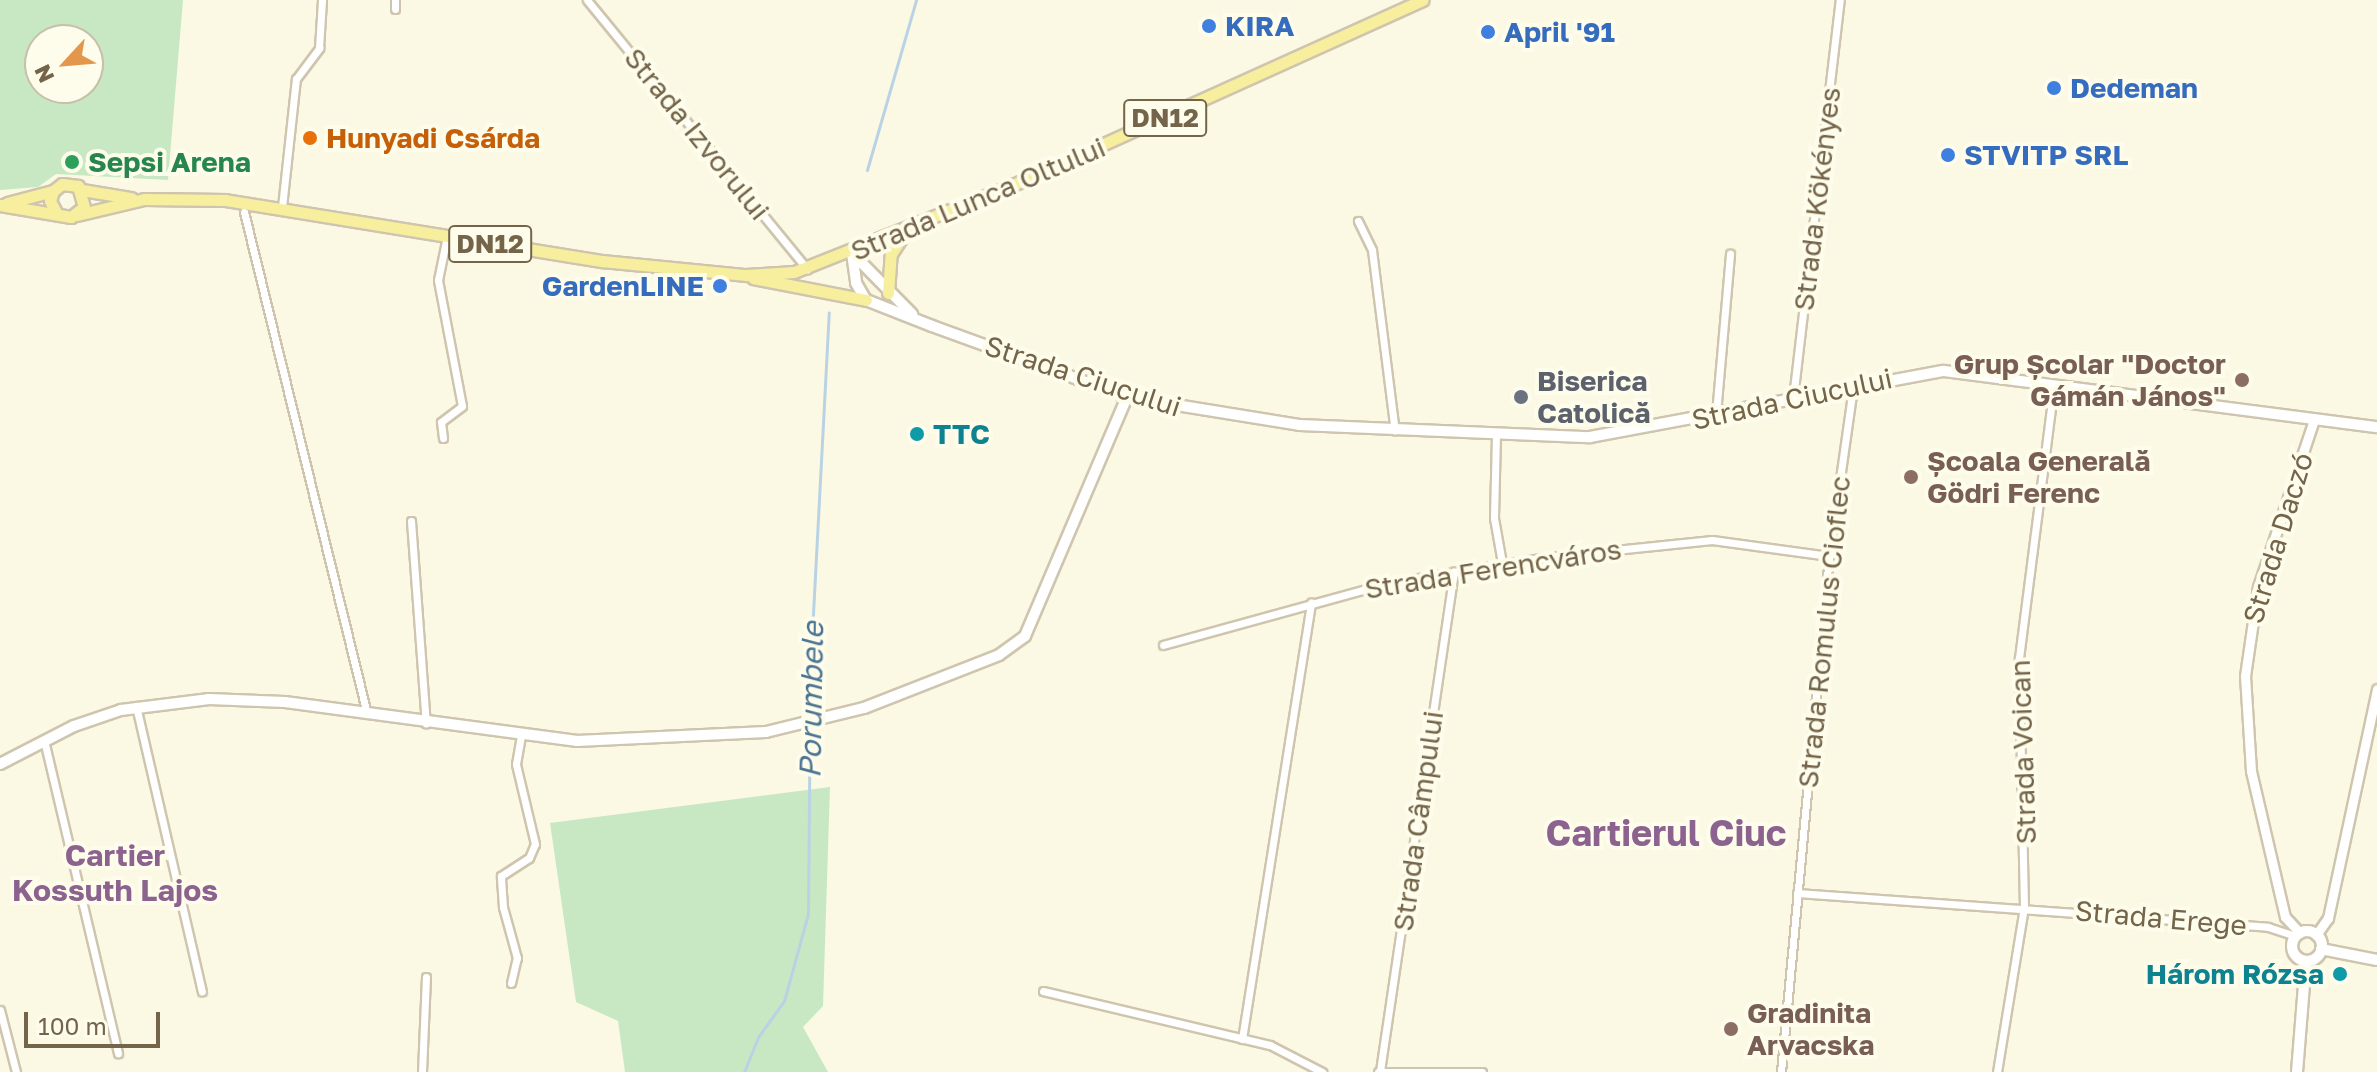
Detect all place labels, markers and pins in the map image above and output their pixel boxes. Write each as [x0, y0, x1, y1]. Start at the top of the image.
place label: KIRA [1225, 9, 1294, 43]
place label: April '91 [1504, 15, 1615, 49]
marker: KIRA [1200, 17, 1218, 35]
marker: April '91 [1479, 23, 1497, 41]
place label: Dedeman [2070, 71, 2198, 105]
marker: Dedeman [2045, 79, 2063, 97]
place label: Hunyadi Csárda [326, 121, 540, 155]
marker: Hunyadi Csárda [301, 129, 319, 147]
place label: STVITP SRL [1964, 138, 2129, 172]
place label: Sepsi Arena [88, 145, 251, 179]
marker: STVITP SRL [1939, 146, 1957, 164]
marker: Sepsi Arena [63, 153, 81, 171]
place label: GardenLINE [542, 269, 704, 303]
marker: GardenLINE [711, 277, 729, 295]
place label: Grup Școlar "Doctor Gámán János" [1954, 347, 2226, 413]
place label: Biserica Catolică [1537, 364, 1651, 430]
marker: Grup Școlar "Doctor Gámán János" [2233, 371, 2251, 389]
marker: Biserica Catolică [1512, 388, 1530, 406]
place label: TTC [933, 417, 990, 451]
marker: TTC [908, 425, 926, 443]
place label: Școala Generală Gödri Ferenc [1927, 444, 2150, 510]
marker: Școala Generală Gödri Ferenc [1902, 468, 1920, 486]
place label: Három Rózsa [2146, 957, 2324, 991]
marker: Három Rózsa [2331, 965, 2349, 983]
place label: Gradinita Arvacska [1747, 996, 1875, 1062]
marker: Gradinita Arvacska [1722, 1020, 1740, 1038]

